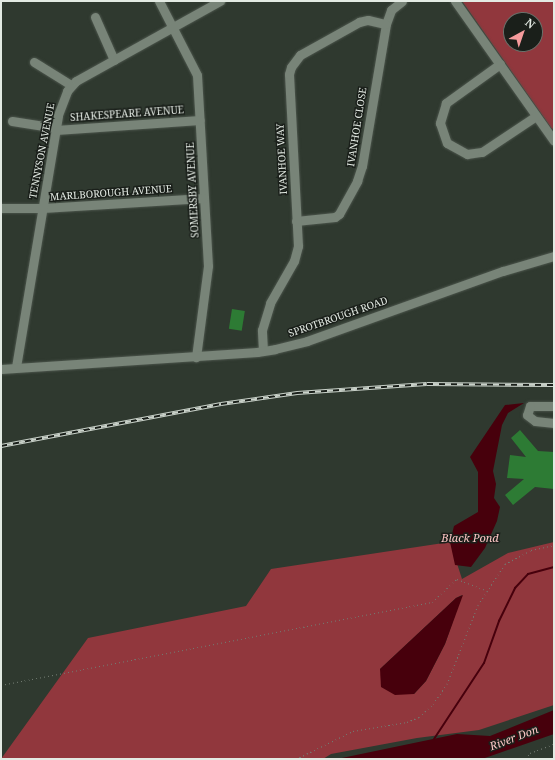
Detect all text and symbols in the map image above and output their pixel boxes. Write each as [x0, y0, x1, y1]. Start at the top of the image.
north arrow [503, 12, 543, 52]
text: N [522, 15, 539, 32]
street label: IVANHOE CLOSE [345, 87, 369, 167]
street label: TENNYSON AVENUE [27, 102, 57, 200]
street label: SHAKESPEARE AVENUE [70, 104, 184, 124]
street label: IVANHOE WAY [274, 123, 290, 195]
street label: SOMERSBY AVENUE [185, 142, 201, 238]
street label: MARLBOROUGH AVENUE [50, 183, 172, 203]
street label: SPROTBROUGH ROAD [287, 294, 389, 340]
water label: Black Pond [441, 531, 499, 545]
water label: River Don [488, 723, 540, 753]

